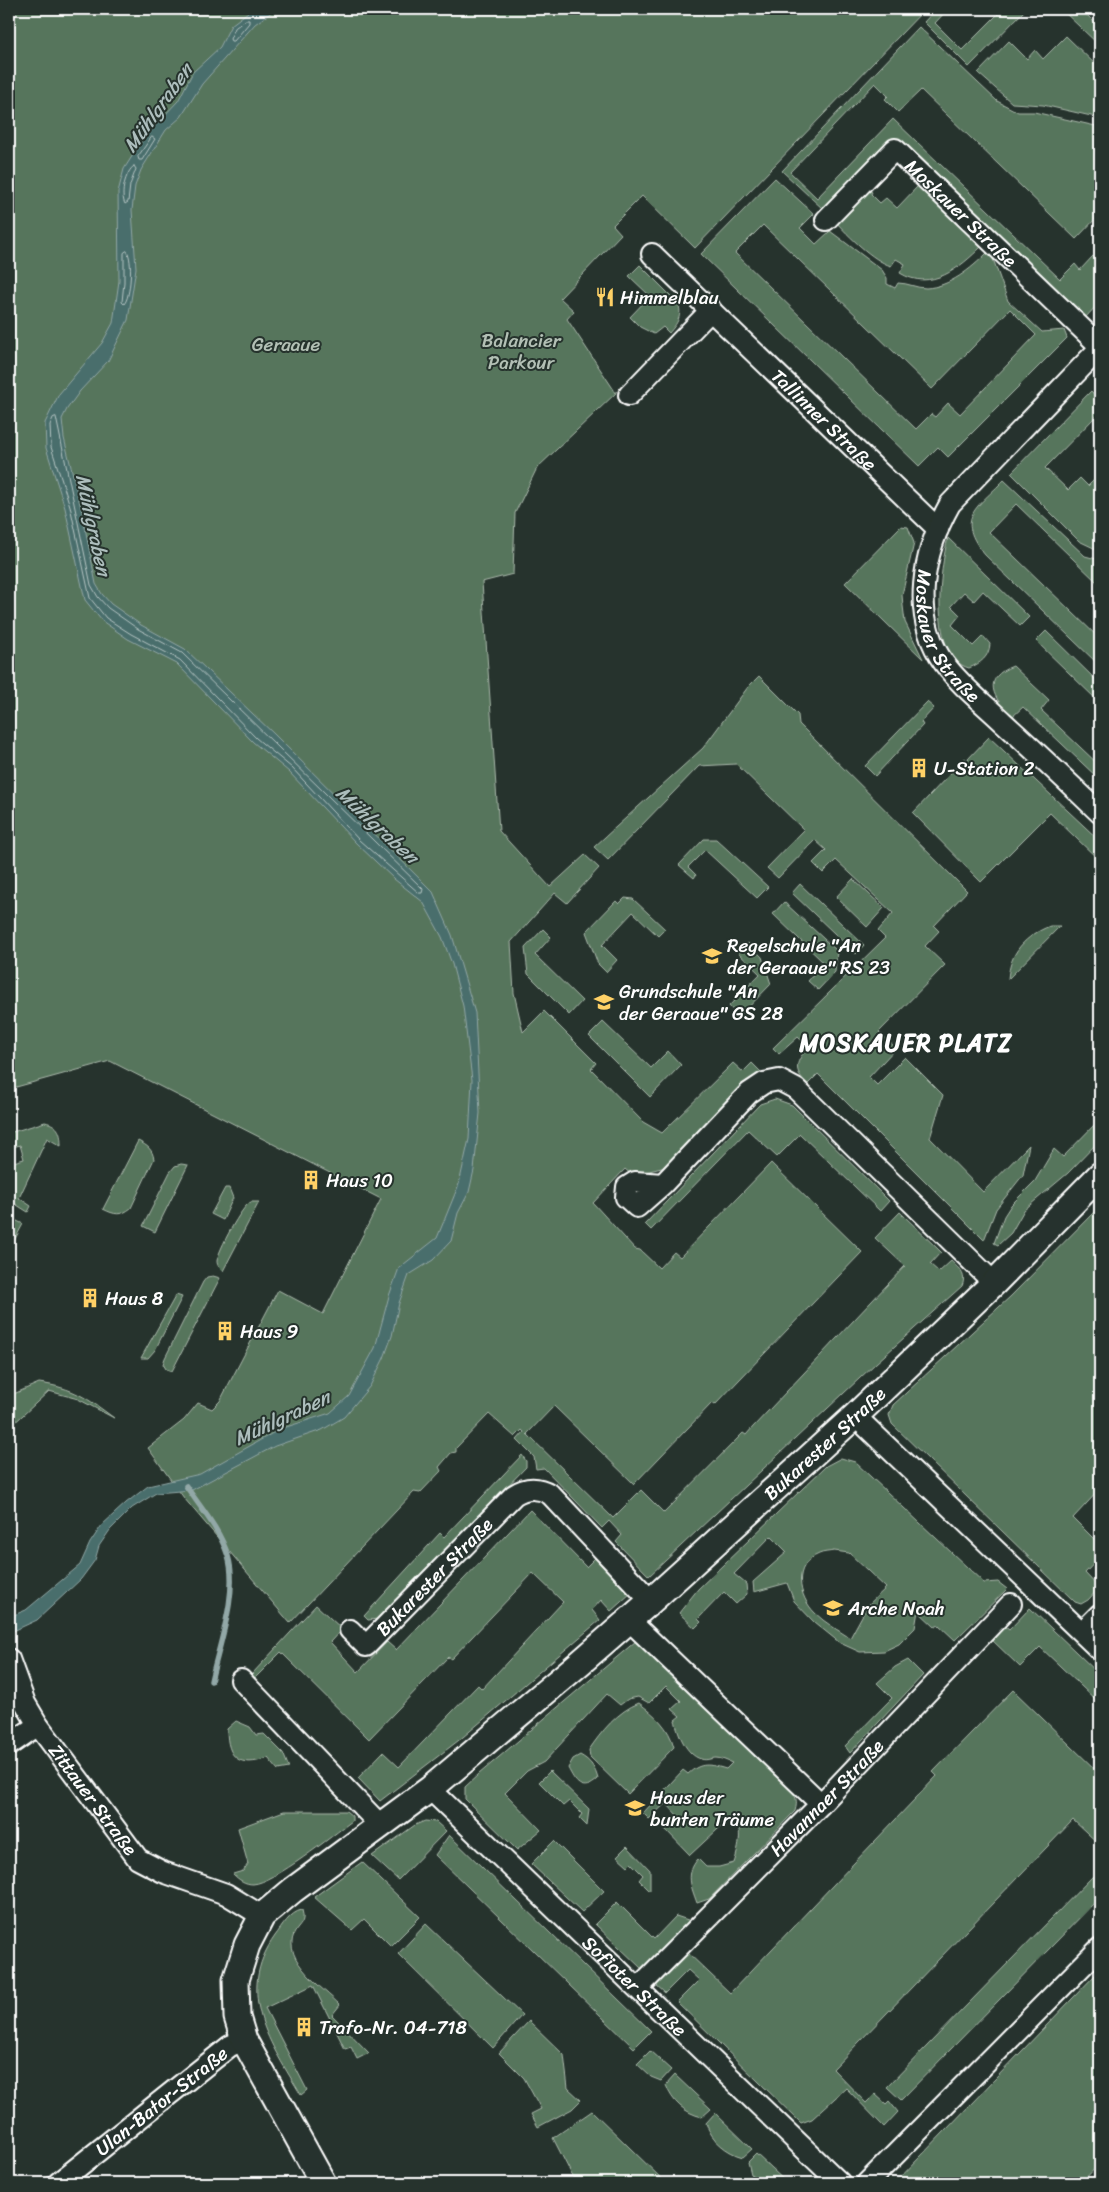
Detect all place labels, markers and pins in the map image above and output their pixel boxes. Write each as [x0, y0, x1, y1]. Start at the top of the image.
place label: Himmelblau [620, 281, 719, 314]
restaurant icon: Himmelblau [594, 286, 616, 308]
place label: U-Station 2 [934, 752, 1034, 785]
building icon: U-Station 2 [908, 757, 930, 779]
place label: Regelschule "An der Geraaue" RS 23 [727, 929, 890, 984]
school or university icon: Regelschule "An der Geraaue" RS 23 [701, 945, 723, 967]
place label: Grundschule "An der Geraaue" GS 28 [619, 975, 784, 1030]
school or university icon: Grundschule "An der Geraaue" GS 28 [593, 991, 615, 1013]
place label: Haus 10 [326, 1164, 393, 1197]
building icon: Haus 10 [300, 1169, 322, 1191]
place label: Haus 8 [105, 1282, 164, 1315]
building icon: Haus 8 [79, 1287, 101, 1309]
place label: Haus 9 [240, 1315, 299, 1348]
building icon: Haus 9 [214, 1320, 236, 1342]
place label: Arche Noah [847, 1592, 945, 1625]
school or university icon: Arche Noah [822, 1597, 844, 1619]
place label: Haus der bunten Träume [650, 1781, 774, 1836]
school or university icon: Haus der bunten Träume [624, 1797, 646, 1819]
place label: Trafo-Nr. 04-718 [319, 2011, 467, 2044]
building icon: Trafo-Nr. 04-718 [293, 2016, 315, 2038]

